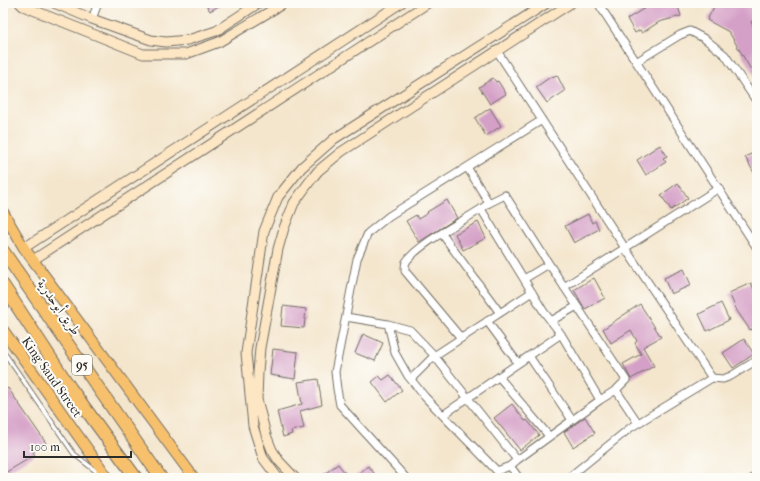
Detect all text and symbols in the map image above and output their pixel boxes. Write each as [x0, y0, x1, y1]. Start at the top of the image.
street label: طريق أبوحدرية [33, 276, 85, 338]
street label: King Saud Street [19, 334, 86, 420]
road number: 95 [72, 355, 92, 375]
scale bar [24, 433, 131, 459]
text: 100 m [30, 440, 60, 454]

